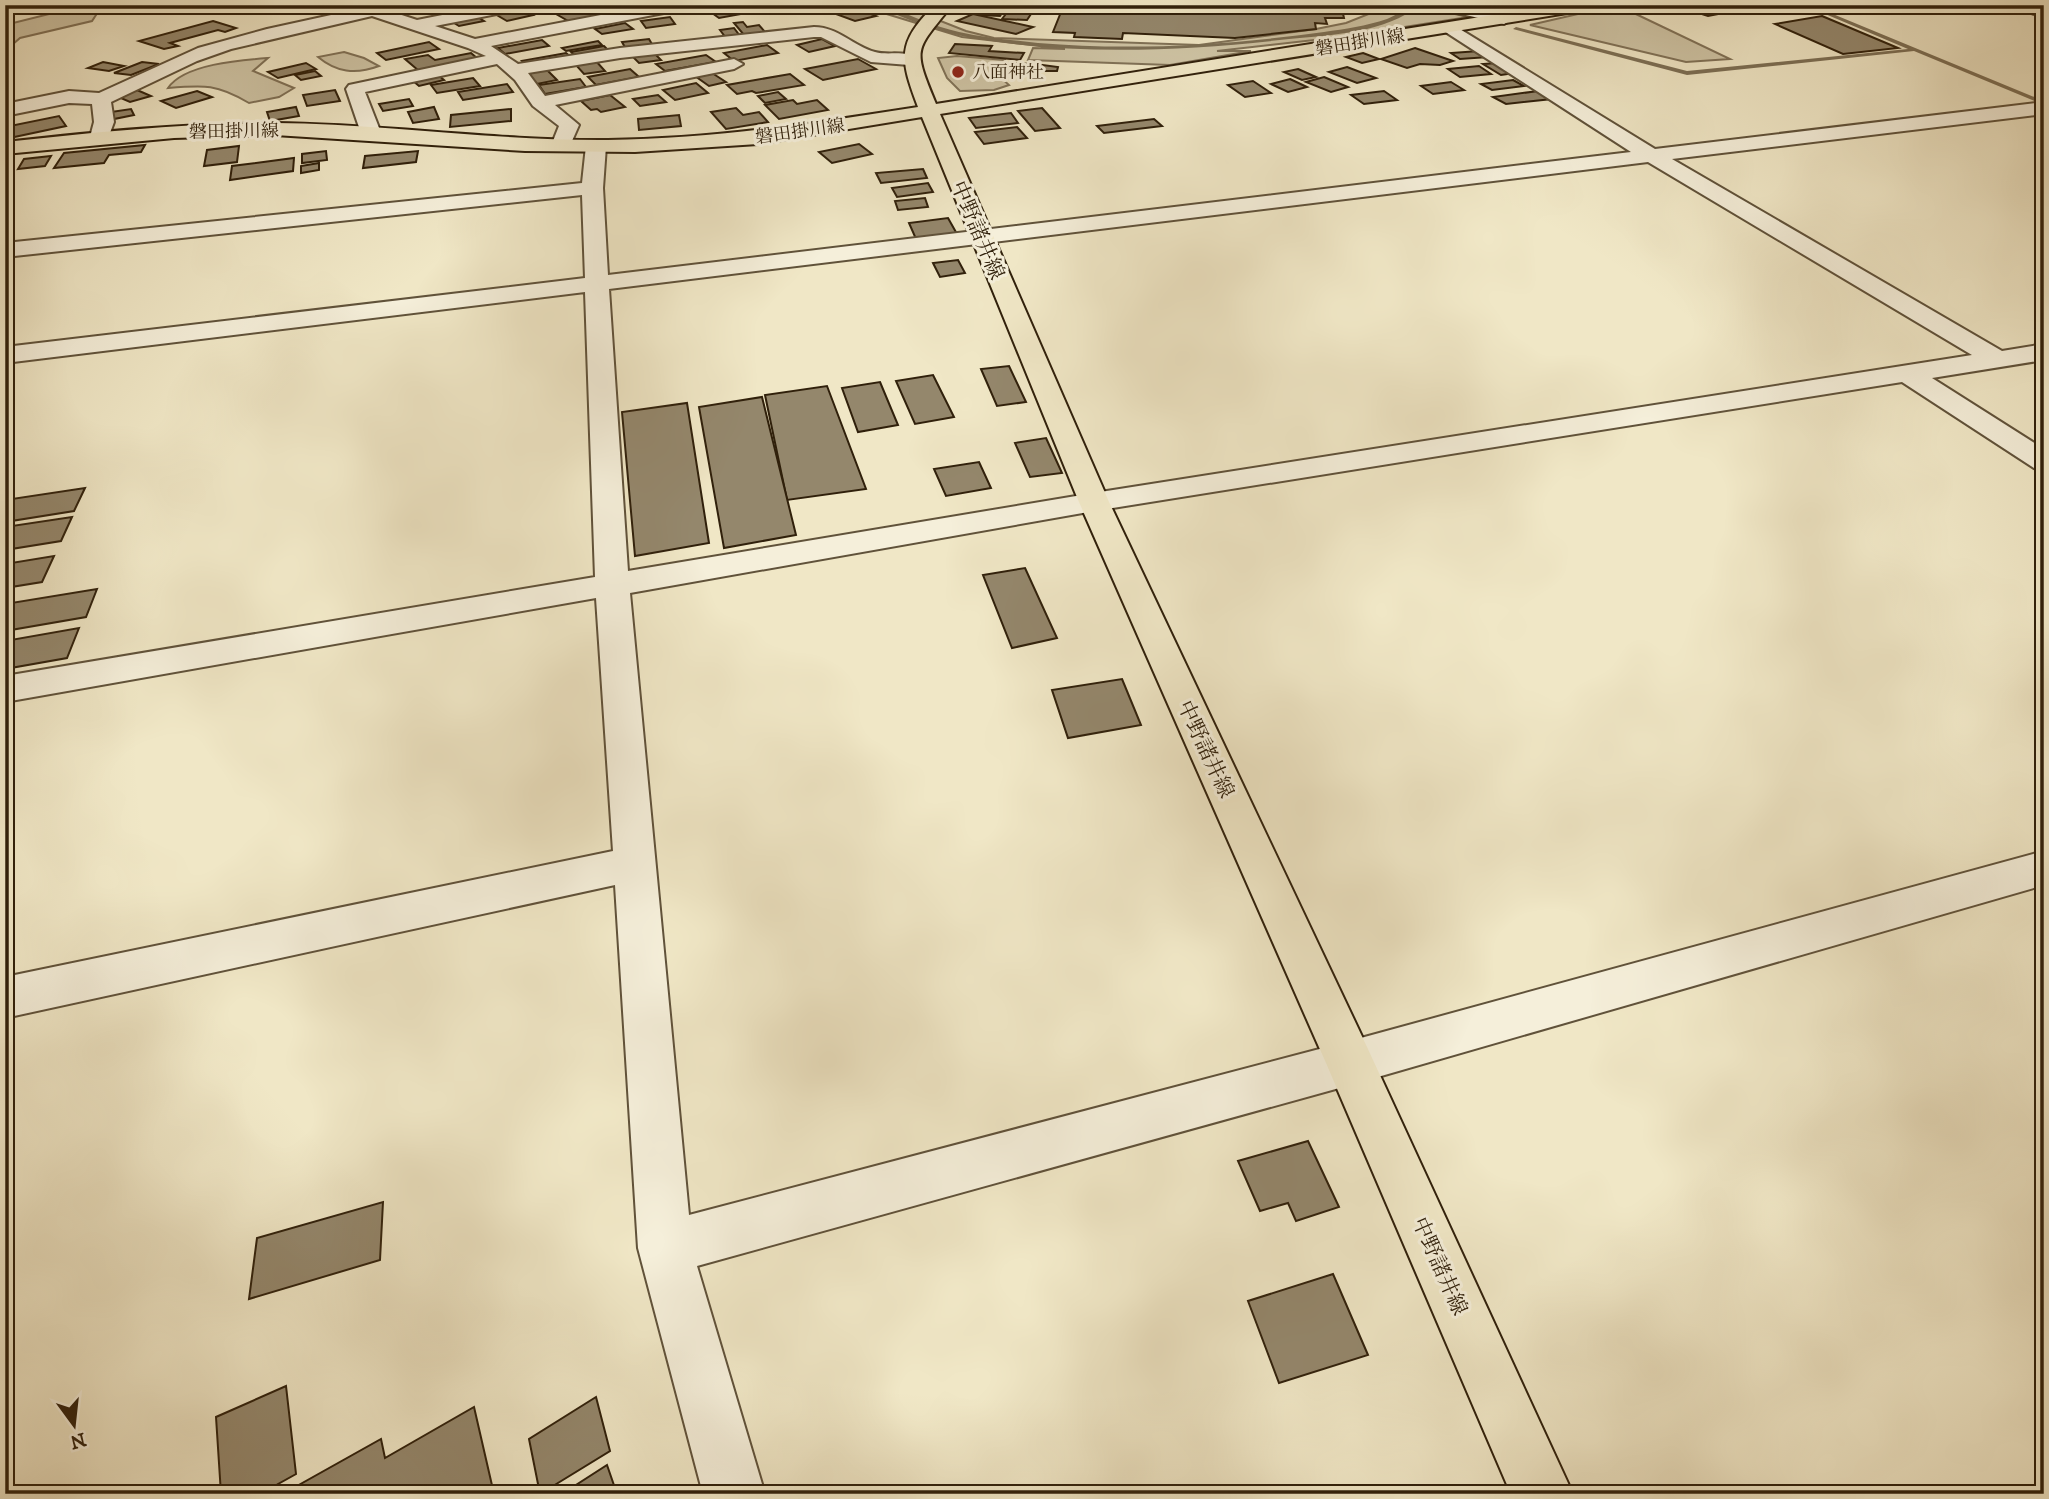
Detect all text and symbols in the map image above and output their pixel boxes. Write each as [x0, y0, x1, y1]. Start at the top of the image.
street label: 磐田掛川線 [1314, 25, 1406, 61]
place label: 八面神社 [972, 62, 1044, 84]
marker: 八面神社 [950, 64, 966, 80]
street label: 磐田掛川線 [754, 115, 846, 149]
street label: 磐田掛川線 [189, 120, 279, 144]
street label: 中野諸井線 [945, 177, 1010, 284]
street label: 中野諸井線 [1171, 696, 1239, 802]
street label: 中野諸井線 [1406, 1213, 1472, 1320]
north arrow [38, 1390, 108, 1460]
text: N [67, 1427, 89, 1453]

